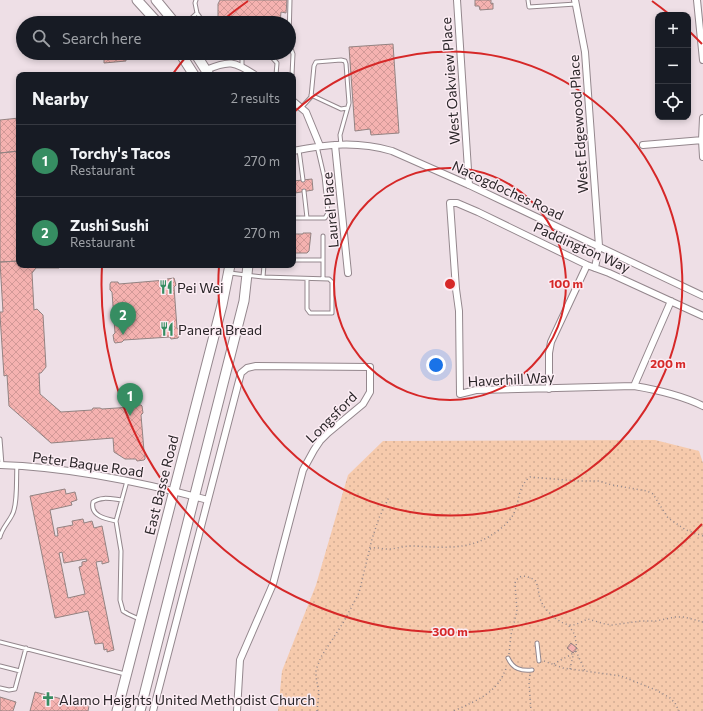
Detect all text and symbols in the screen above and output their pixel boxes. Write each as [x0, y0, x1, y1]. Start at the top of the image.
map controls [655, 12, 691, 120]
button: + [655, 12, 691, 48]
search box [16, 16, 296, 60]
street label: West Oakview Place [437, 17, 463, 145]
icon: search [30, 27, 52, 49]
text: Search here [62, 29, 141, 47]
button: − [655, 48, 691, 84]
street label: West Edgewood Place [565, 54, 591, 194]
button: locate [655, 84, 691, 120]
text: Nearby [32, 88, 89, 109]
text: 2 results [231, 90, 280, 106]
text: Torchy's Tacos [70, 144, 170, 162]
text: 1 [42, 153, 48, 169]
text: 270 m [244, 153, 280, 169]
street label: Nacogdoches Road [449, 157, 567, 223]
text: Restaurant [70, 162, 135, 178]
street label: Laurel Place [318, 171, 342, 249]
text: Zushi Sushi [70, 216, 149, 234]
street label: Paddington Way [531, 218, 633, 276]
text: 2 [41, 225, 49, 241]
text: 270 m [244, 225, 280, 241]
text: Restaurant [70, 234, 135, 250]
text: 100 m [549, 276, 583, 290]
centre of rings [443, 277, 457, 291]
restaurant icon: Pei Wei [158, 279, 174, 295]
place label: Pei Wei [177, 279, 224, 296]
pin: 2 [110, 302, 136, 335]
restaurant icon: Panera Bread [159, 321, 175, 337]
place label: Panera Bread [178, 321, 262, 338]
your location [426, 355, 446, 375]
text: 200 m [650, 356, 686, 370]
street label: Haverhill Way [467, 368, 555, 390]
pin: 1 [117, 383, 143, 416]
street label: Longsford [302, 388, 360, 446]
street label: East Basse Road [140, 433, 182, 537]
street label: Peter Baque Road [31, 448, 145, 480]
text: 300 m [432, 624, 468, 638]
church icon: Alamo Heights United Methodist Church [40, 691, 56, 707]
place label: Alamo Heights United Methodist Church [59, 691, 315, 708]

